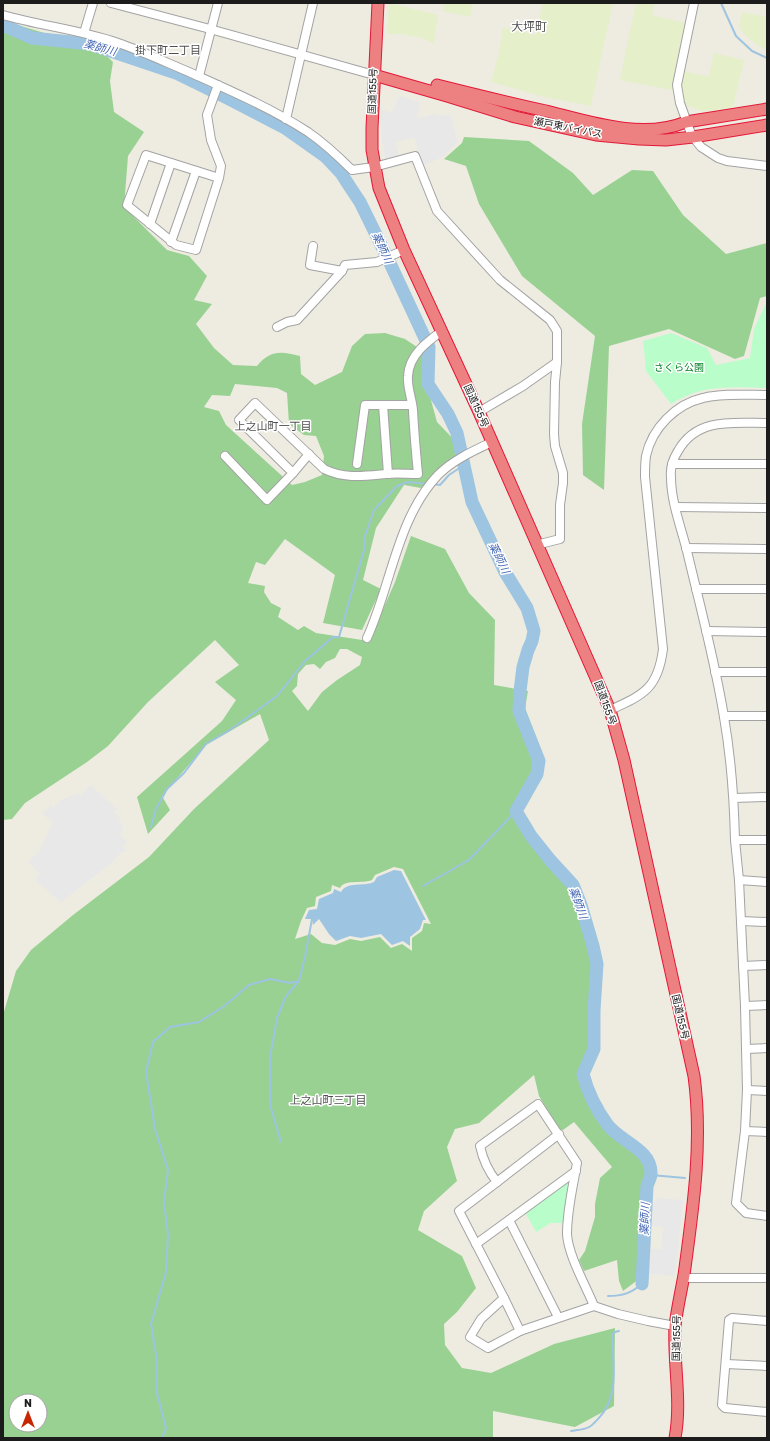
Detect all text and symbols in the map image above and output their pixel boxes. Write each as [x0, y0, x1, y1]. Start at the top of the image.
district label: 大坪町 [511, 20, 547, 34]
water label: 薬師川 [82, 37, 119, 59]
district label: 掛下町二丁目 [135, 44, 201, 57]
street label: 国道155号 [366, 68, 380, 114]
street label: 瀬戸東バイパス [533, 115, 603, 141]
water label: 薬師川 [369, 230, 395, 267]
park label: さくら公園 [654, 362, 704, 374]
street label: 国道155号 [461, 382, 491, 430]
district label: 上之山町一丁目 [235, 420, 312, 433]
water label: 薬師川 [486, 540, 513, 577]
street label: 国道155号 [591, 679, 619, 727]
water label: 薬師川 [566, 885, 590, 922]
street label: 国道155号 [669, 993, 691, 1041]
district label: 上之山町三丁目 [290, 1094, 367, 1107]
water label: 薬師川 [638, 1201, 652, 1236]
street label: 国道155号 [671, 1315, 683, 1361]
north arrow [8, 1393, 48, 1433]
text: N [24, 1397, 32, 1410]

